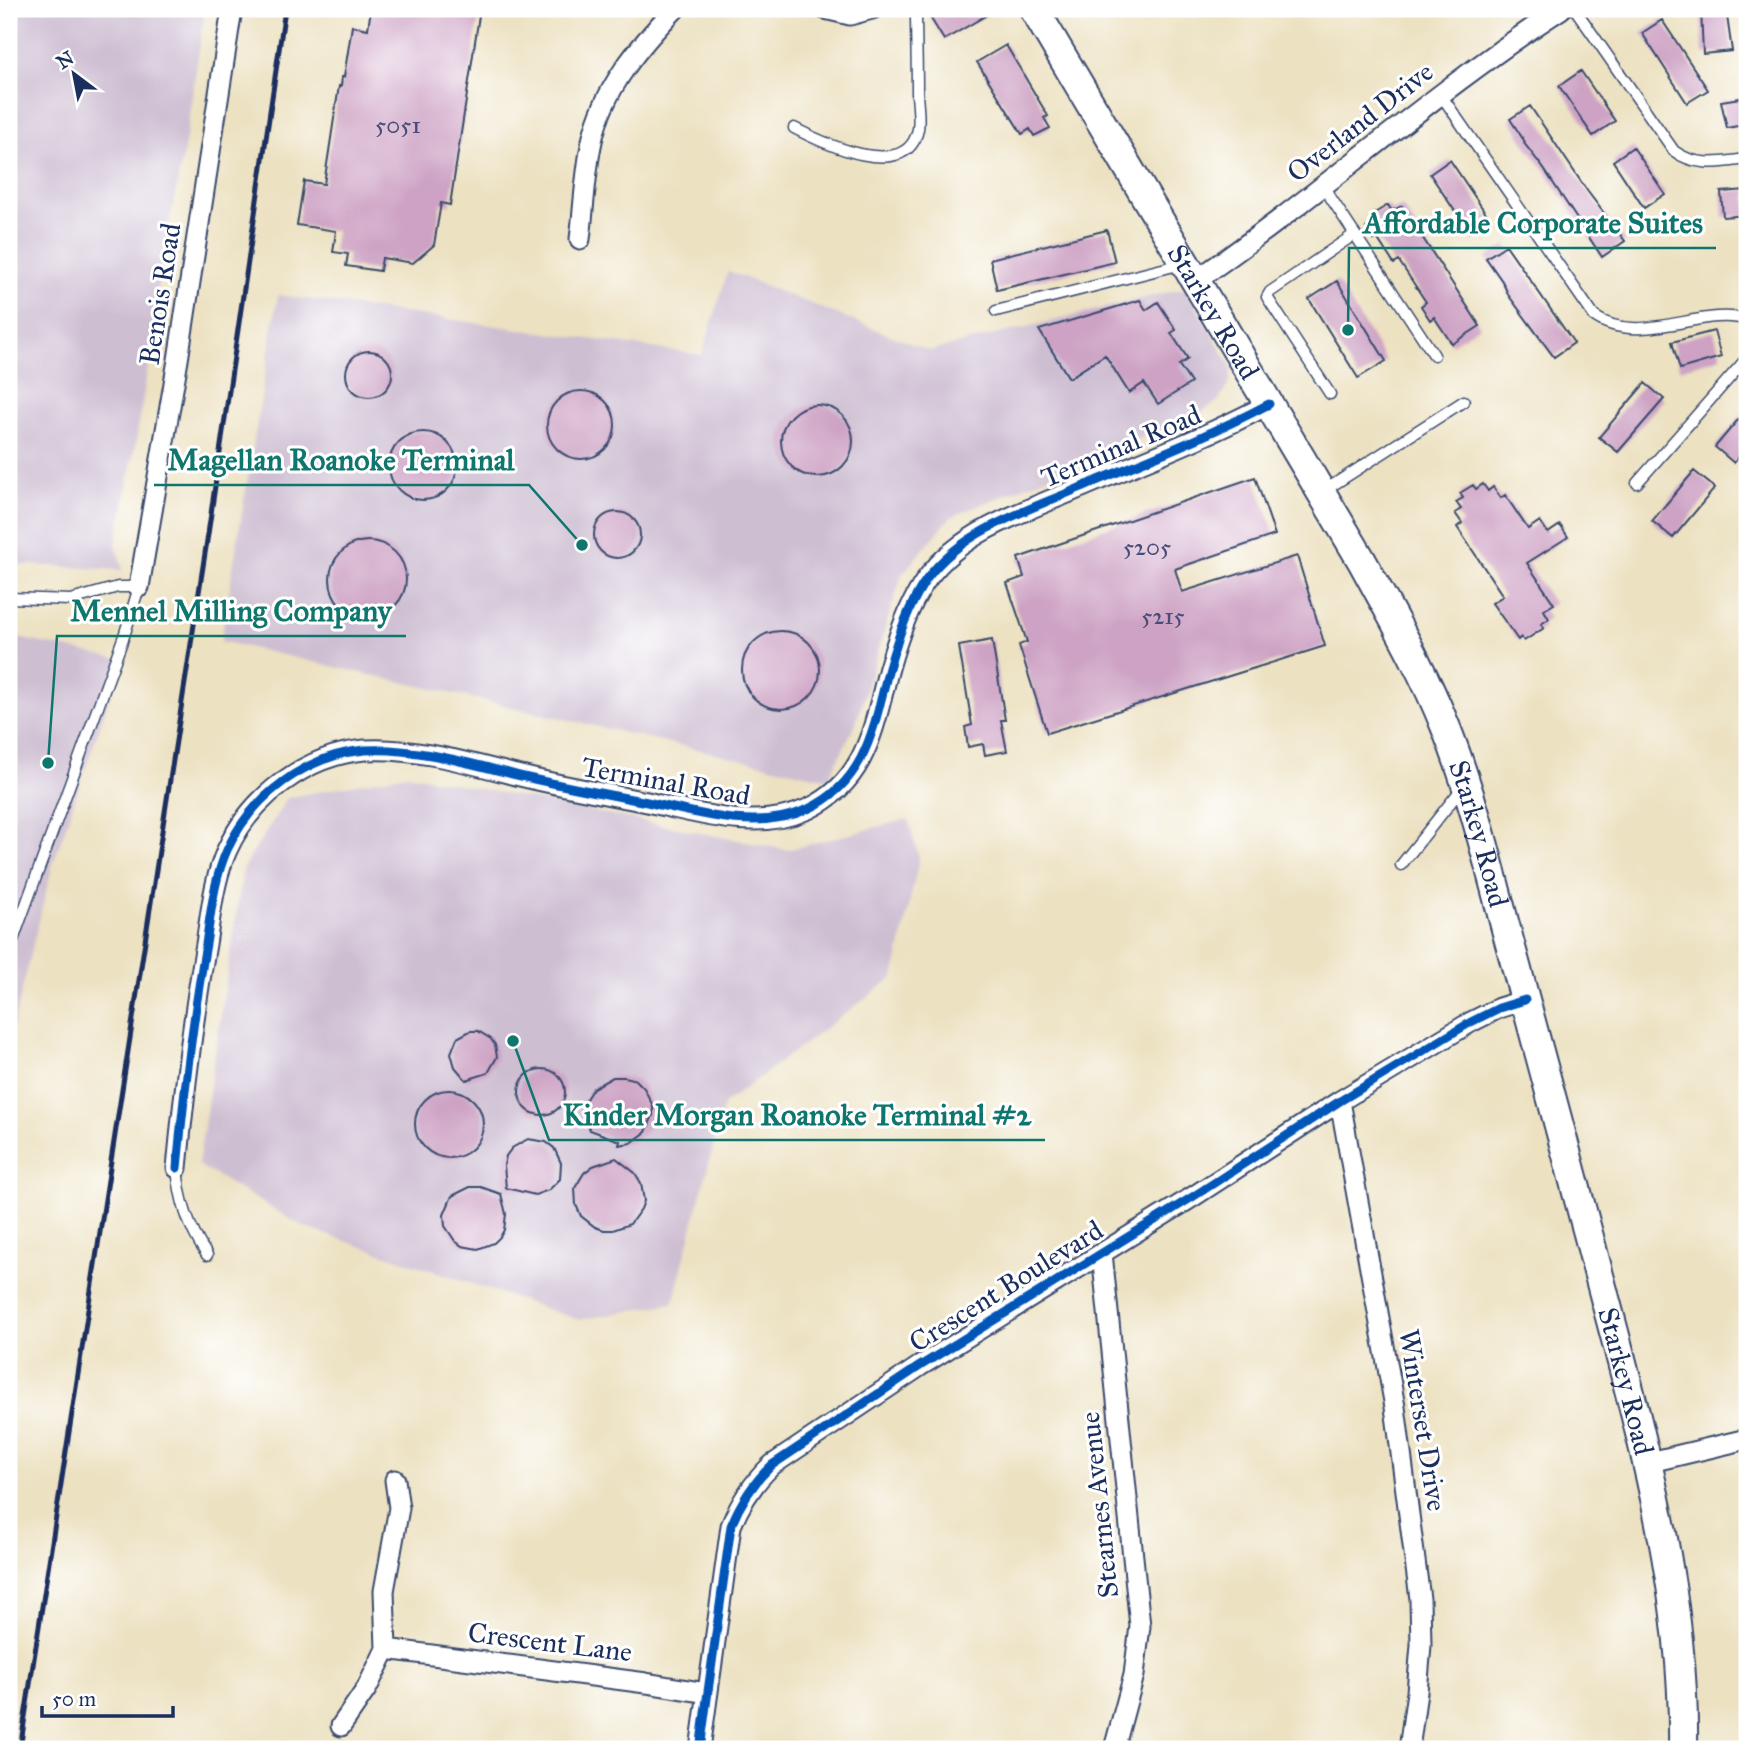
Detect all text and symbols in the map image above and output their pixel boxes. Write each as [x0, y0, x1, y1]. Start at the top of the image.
north arrow [38, 38, 108, 108]
text: N [52, 46, 78, 74]
street label: Overland Drive [1280, 54, 1440, 190]
house number: 5051 [375, 110, 421, 140]
callout: Affordable Corporate Suites [1349, 197, 1716, 248]
text: Affordable Corporate Suites [1361, 205, 1703, 241]
street label: Benois Road [132, 221, 188, 367]
street label: Starkey Road [1160, 238, 1267, 386]
street label: Terminal Road [1036, 397, 1206, 495]
callout: Magellan Roanoke Terminal [154, 434, 529, 485]
text: Magellan Roanoke Terminal [168, 442, 515, 478]
house number: 5205 [1123, 532, 1171, 562]
callout: Mennel Milling Company [57, 585, 406, 636]
text: Mennel Milling Company [70, 593, 393, 629]
house number: 5215 [1141, 601, 1185, 631]
street label: Terminal Road [579, 749, 753, 813]
street label: Starkey Road [1442, 755, 1517, 911]
callout: Kinder Morgan Roanoke Terminal #2 [549, 1089, 1045, 1140]
text: Kinder Morgan Roanoke Terminal #2 [563, 1097, 1032, 1133]
street label: Crescent Boulevard [903, 1212, 1109, 1360]
street label: Starkey Road [1591, 1303, 1662, 1459]
street label: Winterset Drive [1391, 1326, 1455, 1514]
street label: Stearnes Avenue [1072, 1410, 1126, 1600]
street label: Crescent Lane [466, 1615, 634, 1669]
scale bar [42, 1674, 173, 1718]
text: 50 m [52, 1686, 97, 1712]

